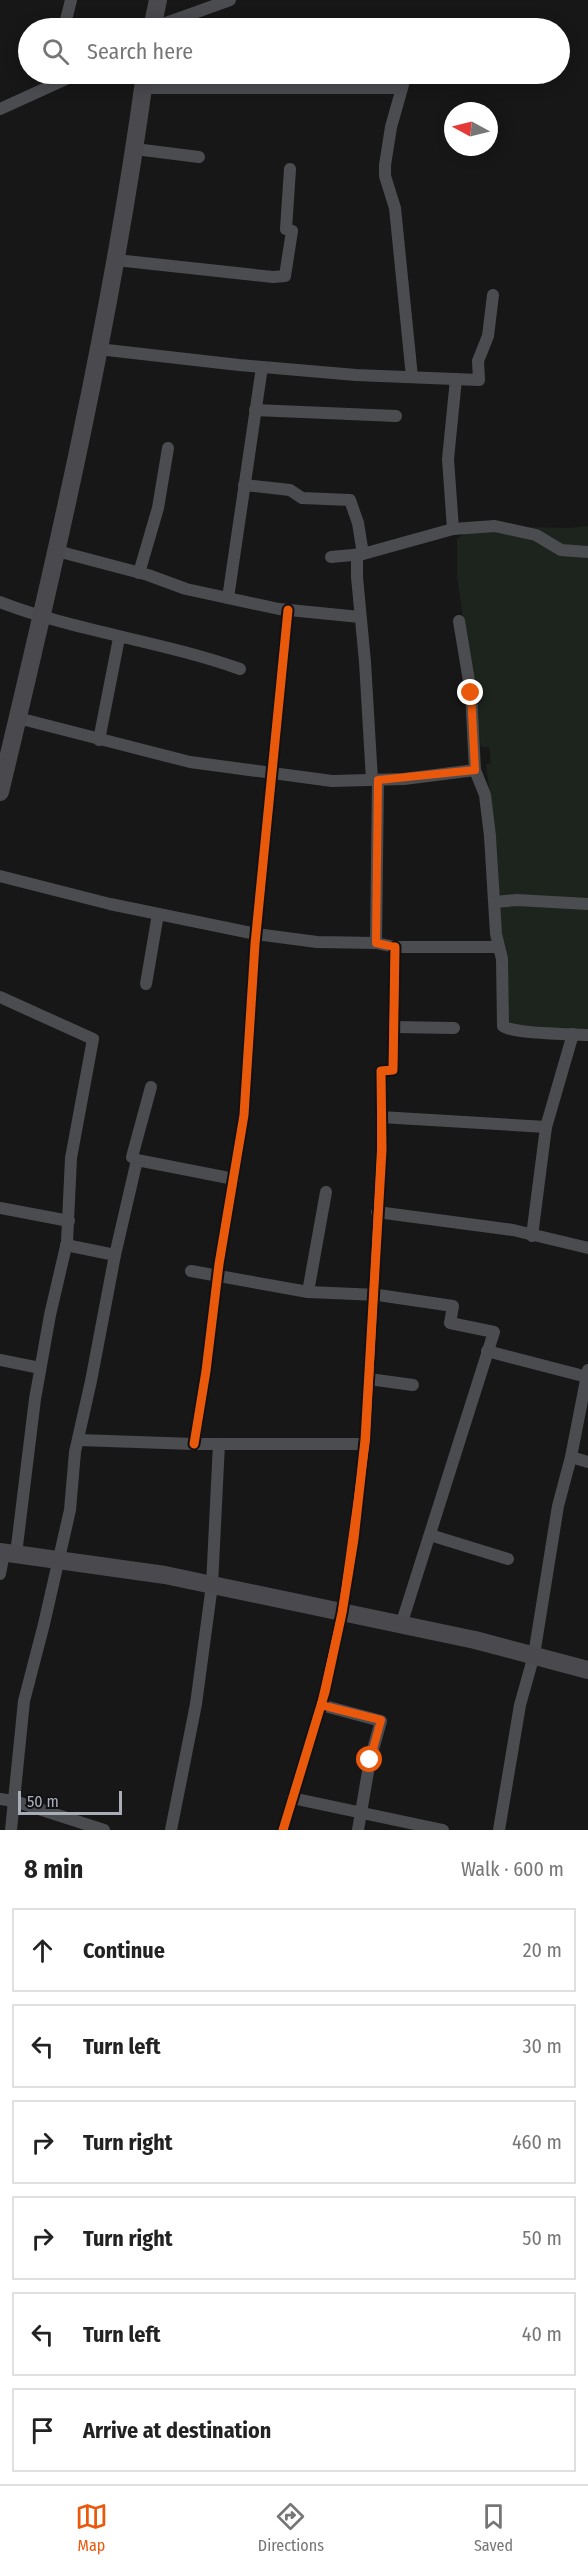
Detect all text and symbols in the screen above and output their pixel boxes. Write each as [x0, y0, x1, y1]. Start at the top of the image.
search box [18, 18, 570, 84]
icon: search [39, 35, 72, 68]
text: Search here [87, 38, 193, 65]
north arrow [444, 102, 498, 156]
route end [457, 679, 483, 705]
route start [356, 1746, 382, 1772]
scale bar [18, 1788, 122, 1816]
text: 50 m [27, 1792, 59, 1811]
text: 8 min [24, 1854, 83, 1885]
text: Walk · 600 m [461, 1857, 564, 1881]
icon: ahead [26, 1934, 59, 1967]
text: Continue [83, 1937, 165, 1964]
text: 20 m [523, 1938, 562, 1962]
icon: left [26, 2030, 59, 2063]
text: Turn left [83, 2033, 161, 2060]
text: 30 m [522, 2034, 562, 2058]
icon: right [26, 2126, 59, 2159]
text: Turn right [83, 2129, 172, 2156]
text: 460 m [512, 2130, 562, 2154]
icon: right [26, 2222, 59, 2255]
text: Turn right [83, 2225, 172, 2252]
text: 50 m [522, 2226, 562, 2250]
icon: left [26, 2318, 59, 2351]
text: Turn left [83, 2321, 161, 2348]
text: 40 m [522, 2322, 562, 2346]
icon: arrive [26, 2414, 59, 2447]
text: Arrive at destination [83, 2417, 271, 2444]
tab: Map [75, 2500, 108, 2555]
tab: Directions [258, 2500, 324, 2555]
tab: Saved [474, 2500, 513, 2555]

